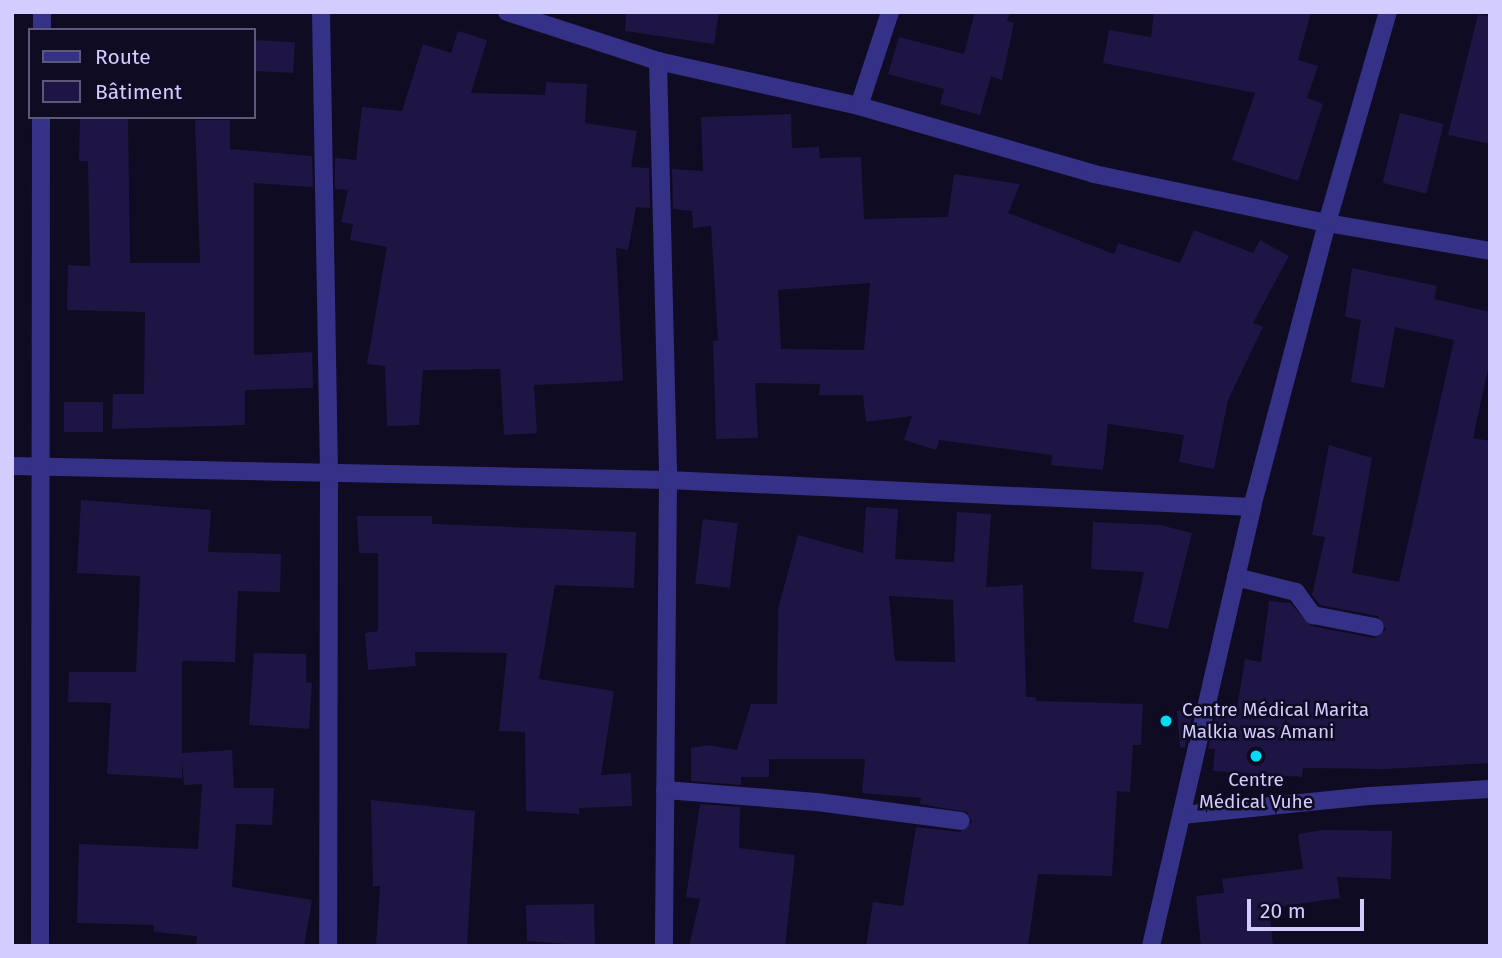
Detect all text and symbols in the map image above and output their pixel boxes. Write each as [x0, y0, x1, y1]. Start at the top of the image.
legend [28, 28, 256, 119]
text: Route [95, 44, 151, 70]
text: Bâtiment [95, 79, 182, 105]
place label: Centre Médical Marita Malkia was Amani [1182, 699, 1369, 743]
marker: Centre Médical Marita Malkia was Amani [1156, 711, 1176, 731]
marker: Centre Médical Vuhe [1246, 746, 1266, 766]
place label: Centre Médical Vuhe [1199, 769, 1313, 813]
scale bar [1250, 884, 1367, 928]
text: 20 m [1260, 898, 1306, 924]

